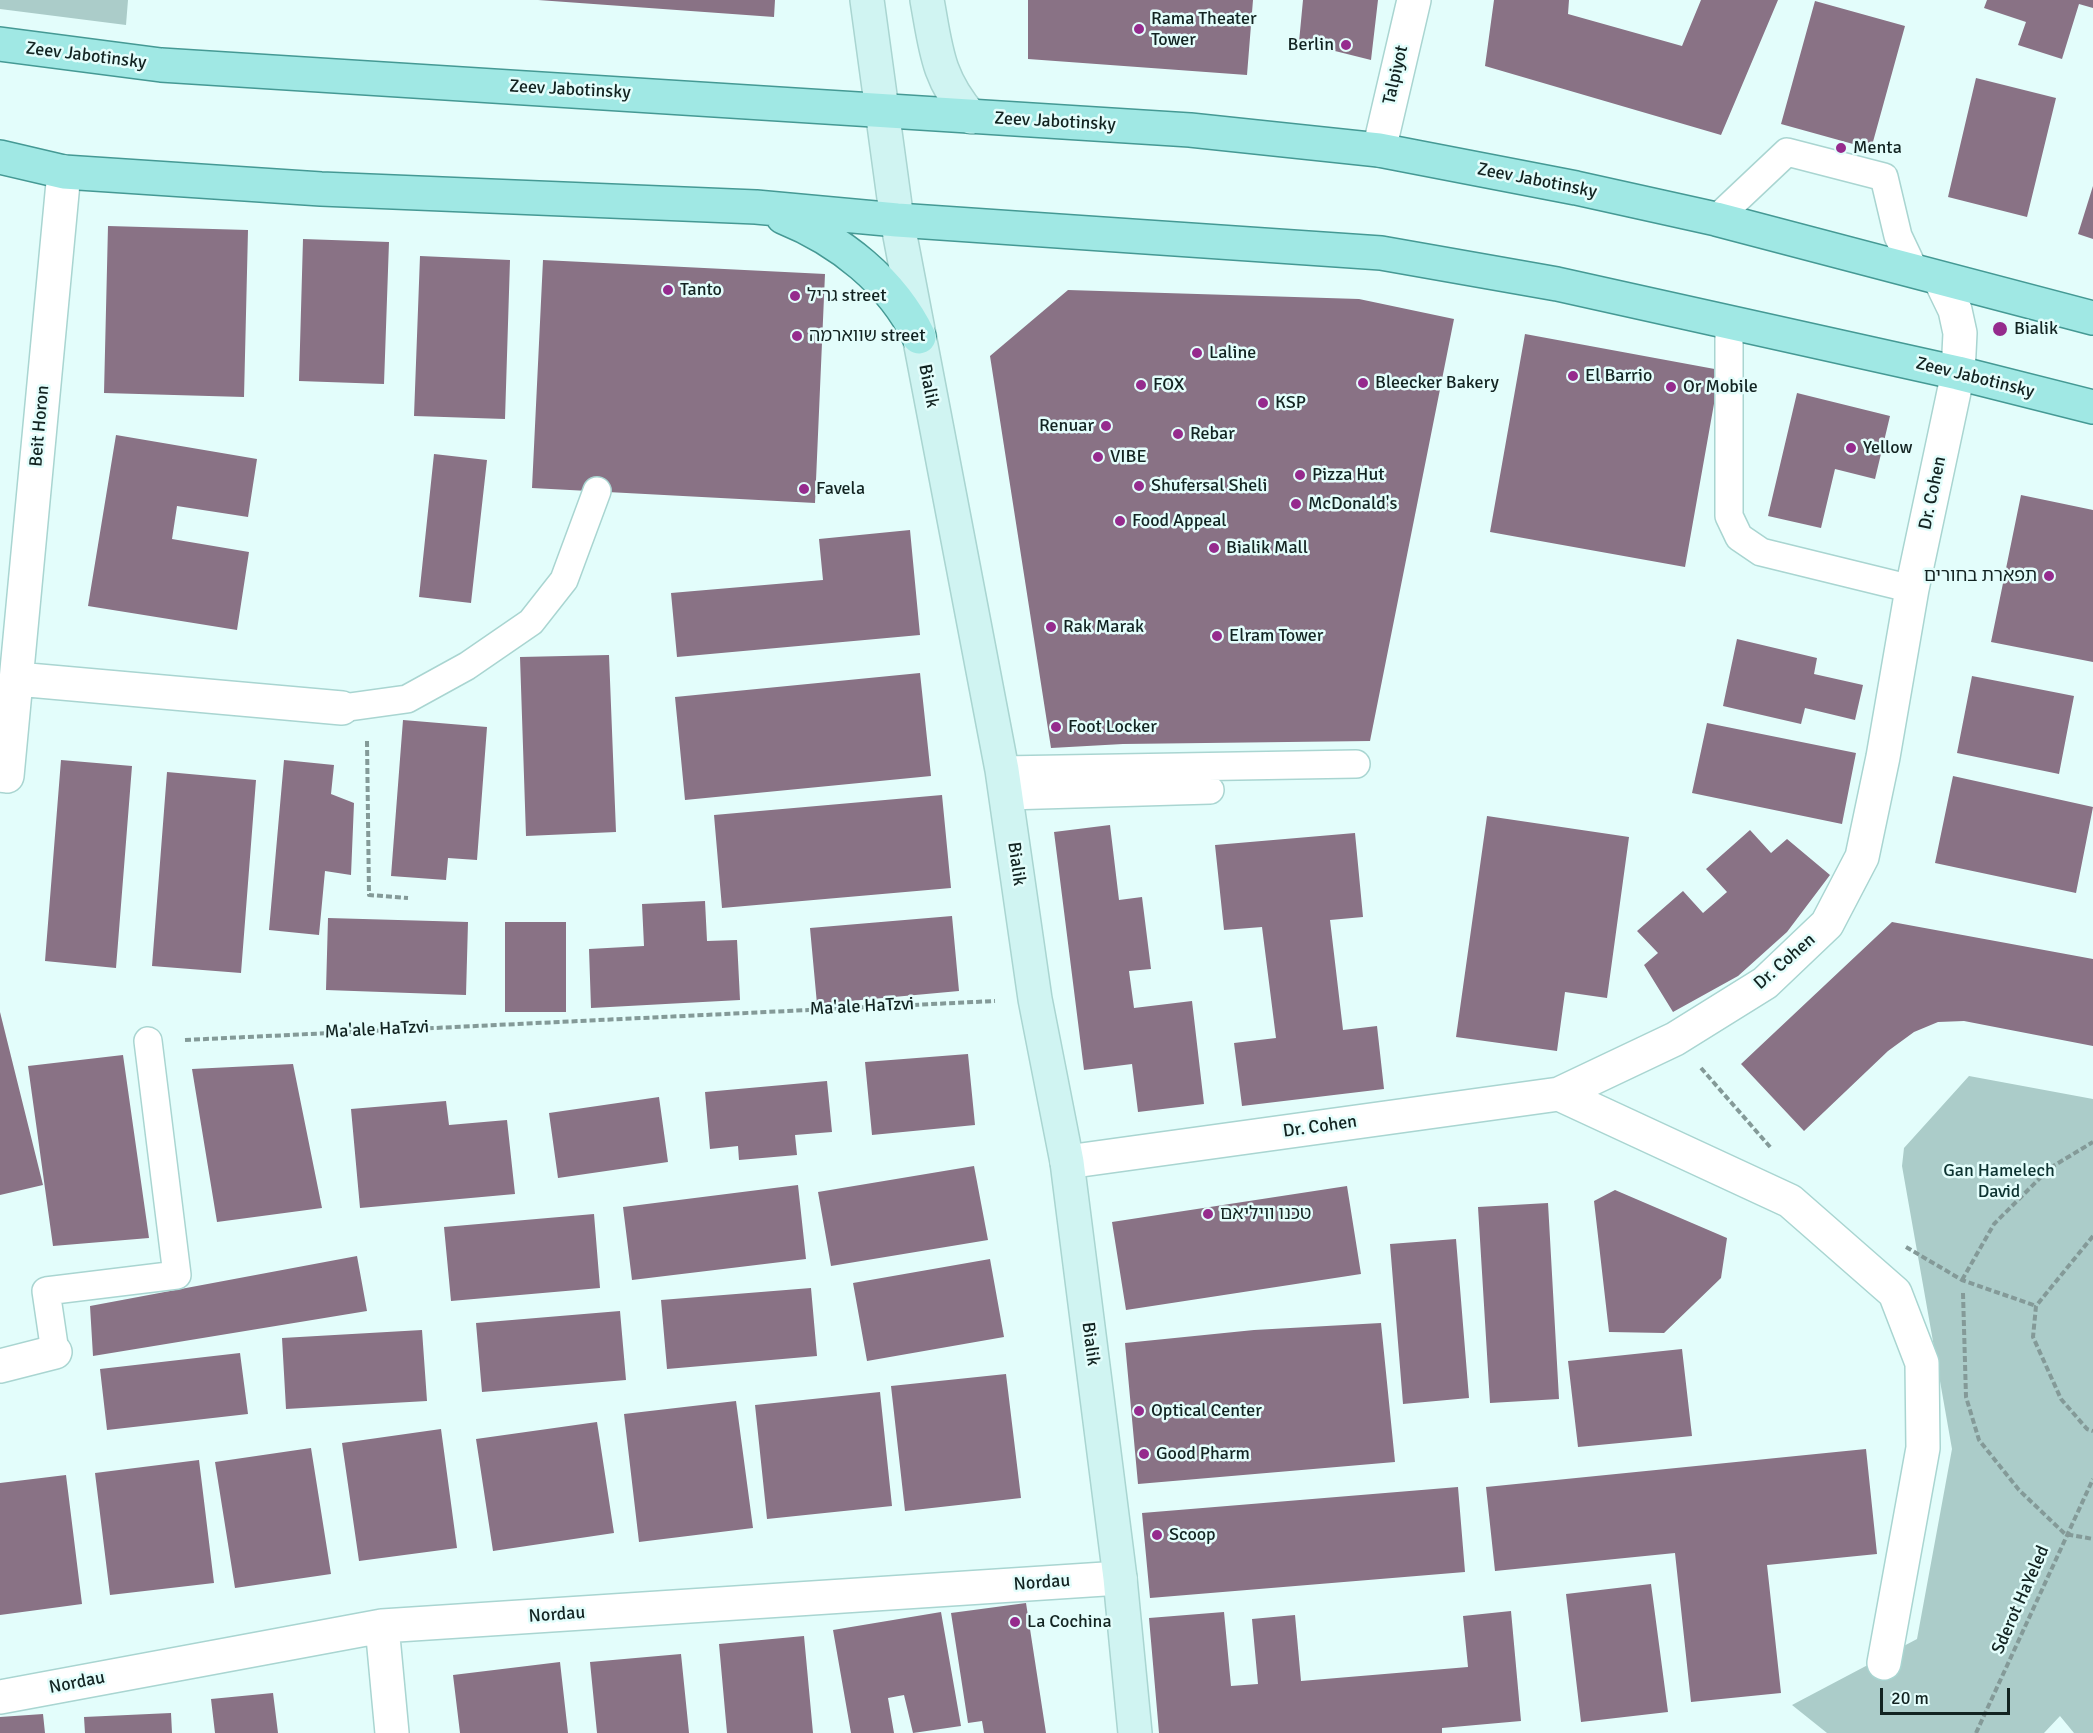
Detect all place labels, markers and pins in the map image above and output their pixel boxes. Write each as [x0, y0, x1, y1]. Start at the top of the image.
place label: Rama Theater Tower [1151, 8, 1257, 50]
marker: Rama Theater Tower [1132, 22, 1146, 36]
place label: Berlin [1288, 34, 1334, 56]
marker: Berlin [1339, 38, 1353, 52]
place label: Menta [1853, 137, 1902, 159]
marker: Menta [1834, 141, 1848, 155]
place label: Tanto [680, 279, 722, 301]
marker: Tanto [661, 283, 675, 297]
place label: גריל street [807, 285, 887, 307]
marker: גריל street [788, 289, 802, 303]
place label: Bialik [2014, 318, 2058, 340]
marker: Bialik [1991, 320, 2009, 338]
place label: שווארמה street [809, 325, 926, 347]
marker: שווארמה street [790, 329, 804, 343]
place label: Laline [1209, 342, 1256, 364]
marker: Laline [1190, 346, 1204, 360]
place label: El Barrio [1585, 365, 1652, 387]
marker: El Barrio [1566, 369, 1580, 383]
place label: Bleecker Bakery [1375, 372, 1499, 394]
place label: FOX [1153, 374, 1184, 396]
marker: Bleecker Bakery [1356, 376, 1370, 390]
place label: Or Mobile [1683, 376, 1758, 398]
marker: FOX [1134, 378, 1148, 392]
marker: Or Mobile [1664, 380, 1678, 394]
place label: KSP [1275, 392, 1306, 414]
marker: KSP [1256, 396, 1270, 410]
place label: Renuar [1039, 415, 1094, 437]
marker: Renuar [1099, 419, 1113, 433]
place label: Rebar [1190, 423, 1235, 445]
marker: Rebar [1171, 427, 1185, 441]
place label: Yellow [1863, 437, 1912, 459]
marker: Yellow [1844, 441, 1858, 455]
place label: VIBE [1110, 446, 1147, 468]
marker: VIBE [1091, 450, 1105, 464]
place label: Pizza Hut [1312, 464, 1385, 486]
marker: Pizza Hut [1293, 468, 1307, 482]
place label: Shufersal Sheli [1151, 475, 1267, 497]
place label: Favela [816, 478, 865, 500]
marker: Shufersal Sheli [1132, 479, 1146, 493]
marker: Favela [797, 482, 811, 496]
place label: McDonald's [1308, 493, 1397, 515]
marker: McDonald's [1289, 497, 1303, 511]
place label: Food Appeal [1132, 510, 1227, 532]
marker: Food Appeal [1113, 514, 1127, 528]
place label: Bialik Mall [1226, 537, 1308, 559]
marker: Bialik Mall [1207, 541, 1221, 555]
place label: תפארת בחורים [1924, 565, 2037, 587]
marker: תפארת בחורים [2042, 569, 2056, 583]
place label: Rak Marak [1063, 616, 1144, 638]
marker: Rak Marak [1044, 620, 1058, 634]
place label: Elram Tower [1229, 625, 1323, 647]
marker: Elram Tower [1210, 629, 1224, 643]
place label: Foot Locker [1068, 716, 1157, 738]
marker: Foot Locker [1049, 720, 1063, 734]
place label: טכנו וויליאם [1220, 1203, 1311, 1225]
marker: טכנו וויליאם [1201, 1207, 1215, 1221]
place label: Optical Center [1151, 1400, 1262, 1422]
marker: Optical Center [1132, 1404, 1146, 1418]
place label: Good Pharm [1156, 1443, 1250, 1465]
marker: Good Pharm [1137, 1447, 1151, 1461]
place label: Scoop [1169, 1524, 1216, 1546]
marker: Scoop [1150, 1528, 1164, 1542]
place label: La Cochina [1027, 1611, 1112, 1633]
marker: La Cochina [1008, 1615, 1022, 1629]

